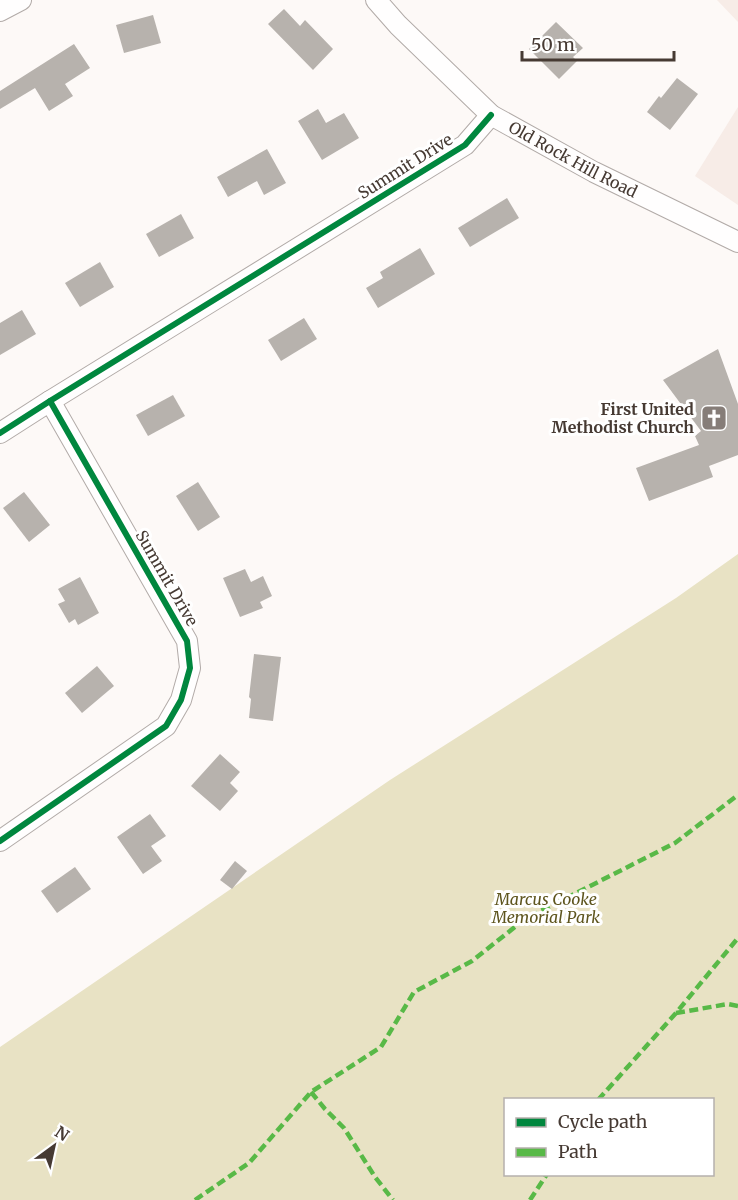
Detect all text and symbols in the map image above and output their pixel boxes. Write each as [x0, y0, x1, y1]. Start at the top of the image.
scale bar [522, 24, 674, 62]
text: 50 m [531, 33, 575, 56]
street label: Old Rock Hill Road [505, 117, 641, 202]
street label: Summit Drive [354, 129, 456, 203]
place label: First United Methodist Church [552, 399, 694, 437]
church icon: First United Methodist Church [699, 403, 729, 433]
street label: Summit Drive [131, 526, 203, 630]
park label: Marcus Cooke Memorial Park [491, 889, 600, 927]
legend [504, 1098, 714, 1176]
text: Cycle path [558, 1110, 648, 1133]
north arrow [24, 1116, 84, 1176]
text: N [51, 1122, 73, 1145]
text: Path [558, 1140, 598, 1163]

